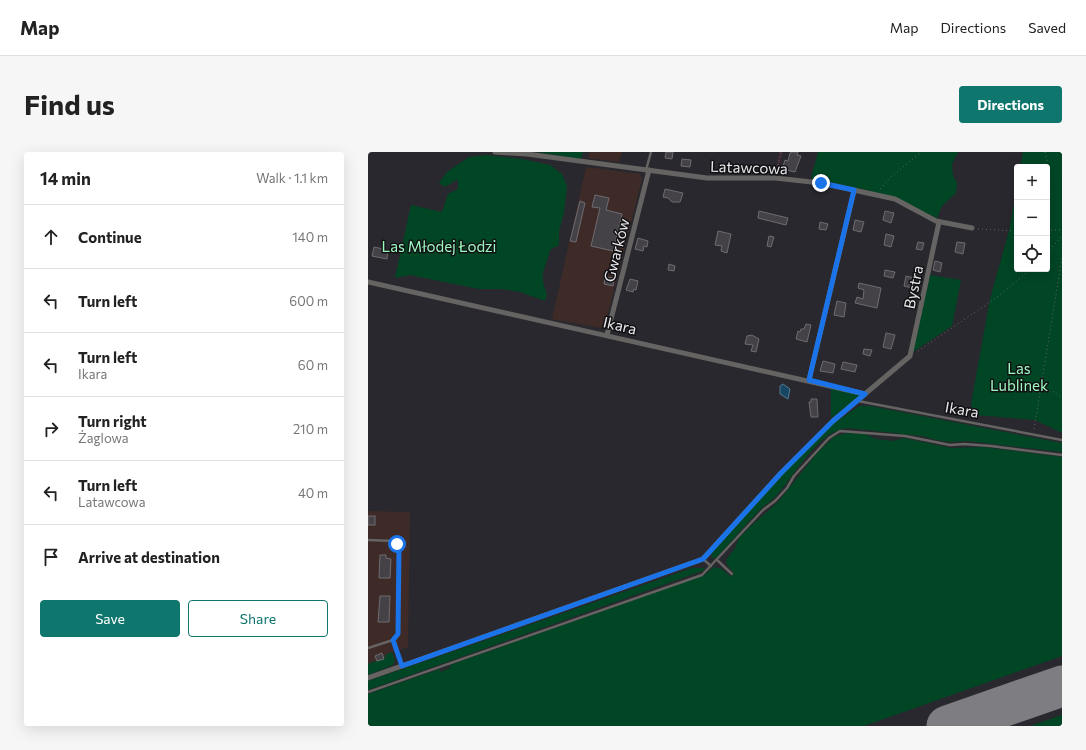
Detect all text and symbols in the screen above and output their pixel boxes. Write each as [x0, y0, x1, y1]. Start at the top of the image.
text: Map [20, 16, 59, 39]
text: Map [890, 19, 919, 36]
text: Directions [941, 19, 1006, 36]
text: Saved [1028, 19, 1066, 36]
button: Directions [959, 86, 1062, 123]
text: Find us [24, 87, 115, 121]
street label: Latawcowa [710, 157, 788, 177]
map controls [1014, 164, 1050, 272]
button: + [1014, 164, 1050, 200]
text: 14 min [40, 168, 91, 189]
text: Walk · 1.1 km [256, 170, 328, 186]
route end [812, 174, 830, 192]
button: − [1014, 200, 1050, 236]
street label: Gwarków [599, 216, 633, 284]
icon: ahead [40, 226, 62, 248]
text: Continue [78, 228, 142, 246]
text: 140 m [292, 229, 328, 245]
button: locate [1014, 236, 1050, 272]
park label: Las Młodej Łodzi [382, 237, 496, 255]
street label: Bystra [900, 264, 926, 310]
icon: left [40, 290, 62, 312]
text: Turn left [78, 292, 137, 310]
text: 600 m [289, 293, 328, 309]
street label: Ikara [601, 312, 639, 338]
text: Turn left [78, 348, 137, 366]
icon: left [40, 354, 62, 376]
text: 60 m [298, 357, 328, 373]
park label: Las Lublinek [990, 359, 1048, 394]
text: Ikara [78, 366, 107, 382]
street label: Ikara [944, 397, 980, 421]
text: Turn right [78, 412, 147, 430]
icon: right [40, 418, 62, 440]
text: 210 m [293, 421, 328, 437]
text: Żaglowa [78, 430, 129, 446]
text: Turn left [78, 476, 137, 494]
icon: left [40, 482, 62, 504]
text: 40 m [298, 485, 328, 501]
text: Latawcowa [78, 494, 145, 510]
route start [388, 535, 406, 553]
icon: arrive [40, 546, 62, 568]
text: Arrive at destination [78, 548, 220, 566]
button: Save [40, 600, 180, 637]
button: Share [188, 600, 328, 637]

